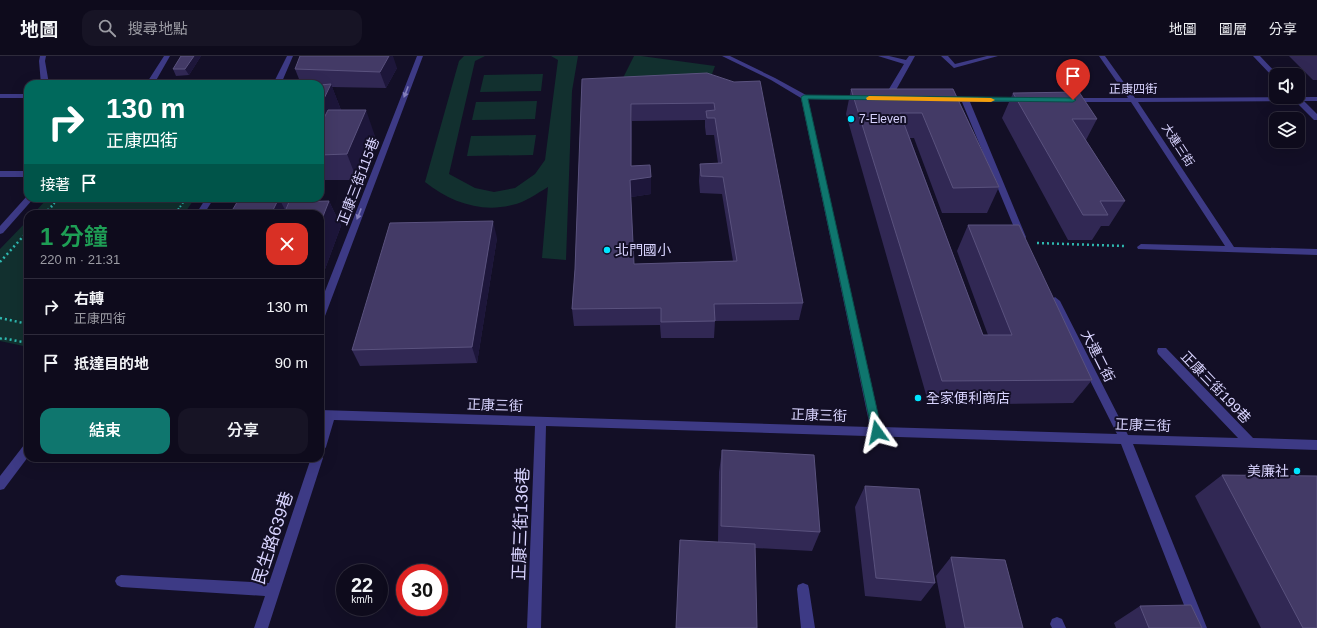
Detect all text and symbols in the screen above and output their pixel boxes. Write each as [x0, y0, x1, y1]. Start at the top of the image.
search box [82, 10, 362, 46]
icon: search [96, 17, 118, 39]
text: 地圖 [20, 19, 58, 40]
text: 搜尋地點 [128, 20, 188, 37]
text: 地圖 [1169, 21, 1197, 37]
text: 圖層 [1219, 21, 1247, 37]
text: 分享 [1269, 21, 1297, 37]
pin [1056, 59, 1090, 100]
icon: arrive [1062, 65, 1084, 87]
map controls [1269, 68, 1305, 148]
button: sound [1269, 68, 1305, 104]
street label: 正康四街 [1109, 82, 1157, 96]
one-way arrow [403, 87, 409, 99]
text: 130 m [106, 93, 185, 124]
icon: right [40, 96, 92, 148]
place label: 7-Eleven [859, 112, 906, 126]
button: layers [1269, 112, 1305, 148]
marker: 7-Eleven [846, 114, 856, 124]
street label: 大連三街 [1159, 121, 1197, 169]
text: 正康四街 [106, 131, 178, 151]
street label: 正康三街115巷 [334, 135, 382, 227]
icon: arrive [78, 172, 100, 194]
text: 接著 [40, 176, 70, 193]
one-way arrow [356, 208, 362, 220]
text: 1 分鐘 [40, 223, 108, 250]
button: close [266, 223, 308, 265]
place label: 北門國小 [615, 242, 671, 258]
marker: 北門國小 [602, 245, 612, 255]
text: 220 m · 21:31 [40, 252, 120, 267]
text: 右轉 [74, 290, 104, 307]
icon: right [40, 296, 62, 318]
text: 130 m [266, 298, 308, 315]
text: 正康四街 [74, 311, 126, 326]
street label: 大連二街 [1078, 327, 1118, 385]
street label: 正康三街199巷 [1178, 348, 1254, 426]
icon: arrive [40, 352, 62, 374]
text: 90 m [275, 354, 308, 371]
text: 抵達目的地 [74, 355, 149, 372]
place label: 全家便利商店 [926, 390, 1010, 406]
marker: 全家便利商店 [913, 393, 923, 403]
street label: 正康三街 [467, 396, 523, 414]
street label: 正康三街 [791, 406, 847, 424]
button: 結束 [40, 408, 170, 454]
button: 分享 [178, 408, 308, 454]
position arrow [856, 411, 898, 453]
street label: 正康三街 [1115, 416, 1171, 434]
place label: 美廉社 [1247, 463, 1289, 479]
marker: 美廉社 [1292, 466, 1302, 476]
street label: 正康三街136巷 [510, 467, 532, 581]
street label: 民生路639巷 [249, 489, 297, 587]
speed limit sign: 30 [396, 564, 448, 616]
text: 22 [351, 574, 373, 596]
text: km/h [351, 594, 373, 605]

